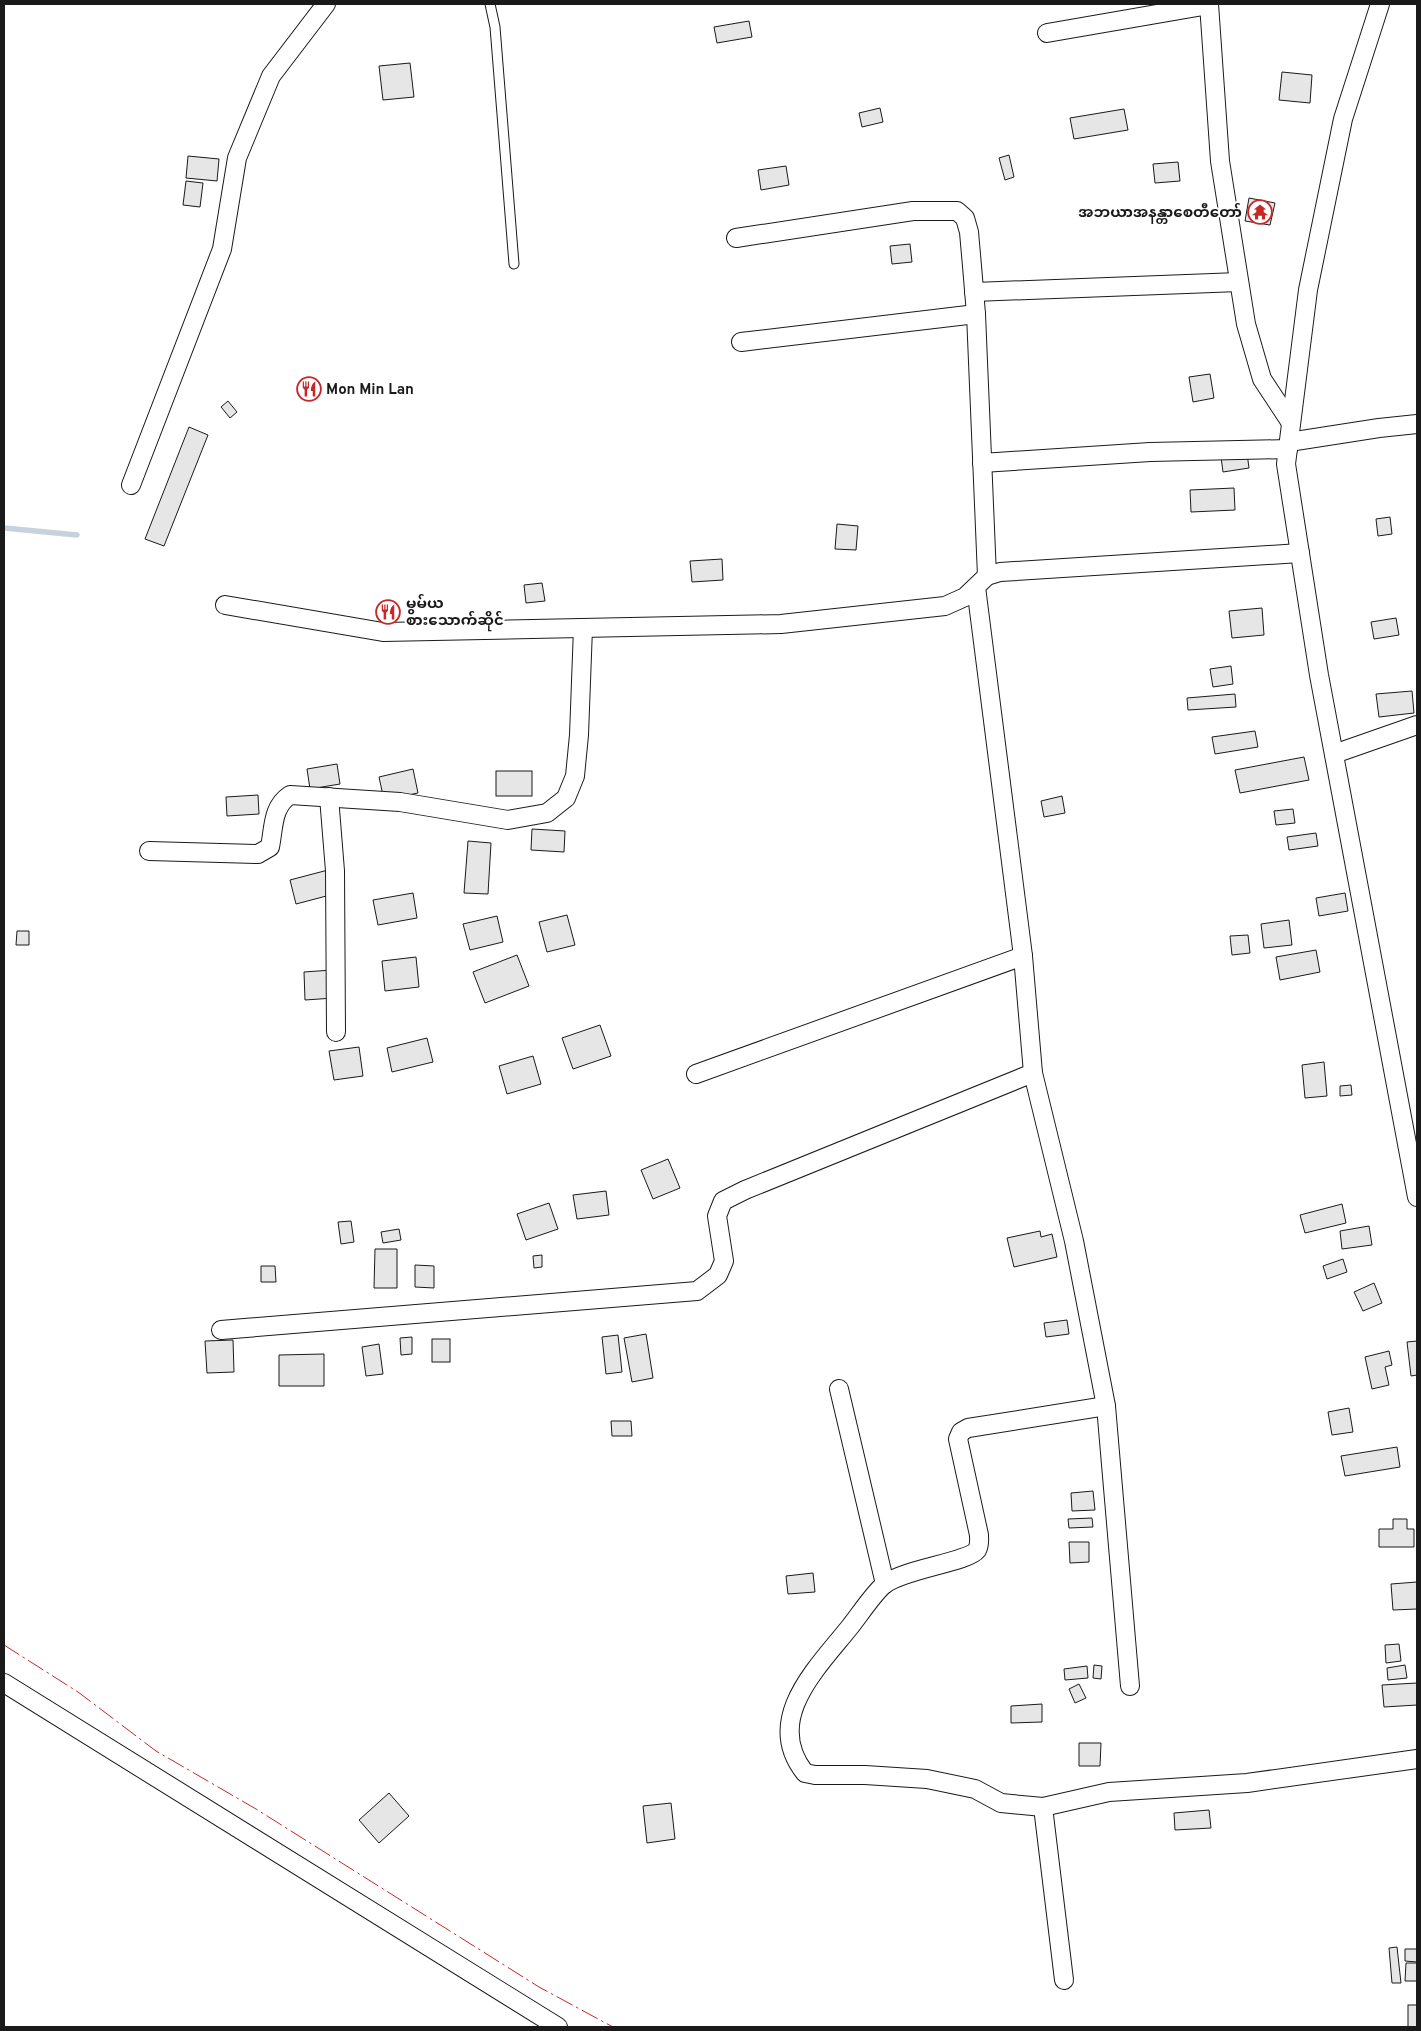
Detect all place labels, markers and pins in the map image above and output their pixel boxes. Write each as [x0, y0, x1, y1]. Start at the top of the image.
temple icon: အဘယာအနန္တာစေတီတော် [1247, 199, 1273, 225]
place label: အဘယာအနန္တာစေတီတော် [1078, 202, 1242, 224]
restaurant icon: Mon Min Lan [296, 376, 322, 402]
place label: Mon Min Lan [326, 381, 414, 400]
place label: မွမ်ယ စားသောက်ဆိုင် [406, 593, 504, 632]
restaurant icon: မွမ်ယ စားသောက်ဆိုင် [375, 599, 401, 625]

